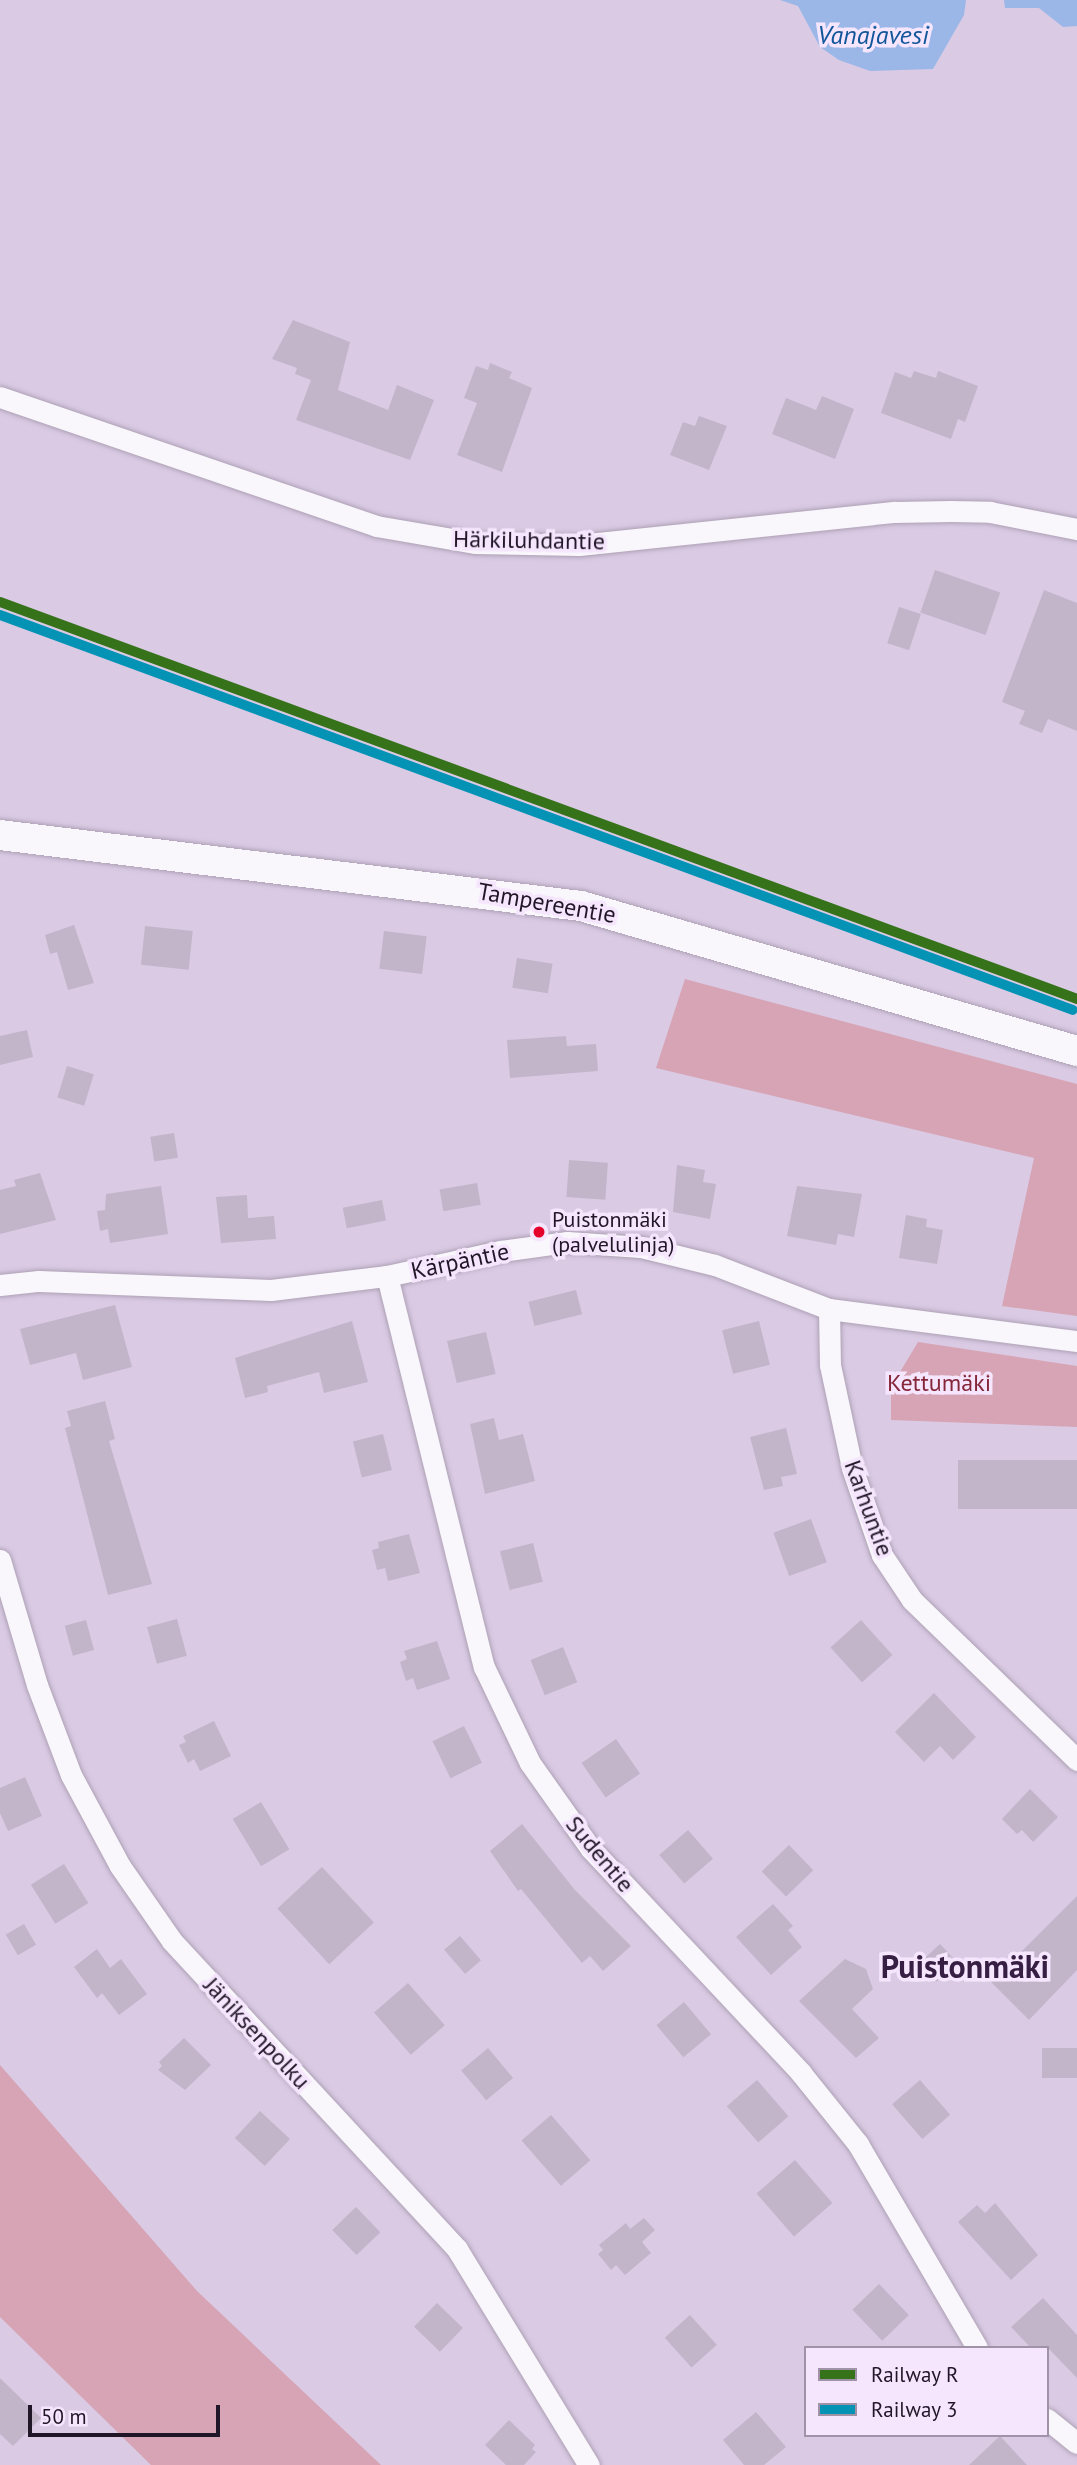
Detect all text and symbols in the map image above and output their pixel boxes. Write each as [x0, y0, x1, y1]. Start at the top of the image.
water label: Vanajavesi [817, 19, 929, 51]
street label: Härkiluhdantie [453, 524, 605, 556]
street label: Tampereentie [476, 877, 618, 929]
place label: Puistonmäki (palvelulinja) [552, 1206, 675, 1258]
marker: Puistonmäki (palvelulinja) [532, 1225, 546, 1239]
street label: Kärpäntie [408, 1237, 512, 1285]
park label: Kettumäki [887, 1369, 991, 1397]
street label: Karhuntie [838, 1456, 900, 1560]
street label: Sudentie [560, 1810, 640, 1898]
district label: Puistonmäki [881, 1947, 1049, 1985]
street label: Jäniksenpolku [198, 1971, 316, 2095]
legend [804, 2346, 1049, 2437]
text: Railway R [871, 2361, 958, 2388]
scale bar [32, 2392, 224, 2436]
text: Railway 3 [871, 2396, 957, 2423]
text: 50 m [41, 2403, 87, 2430]

